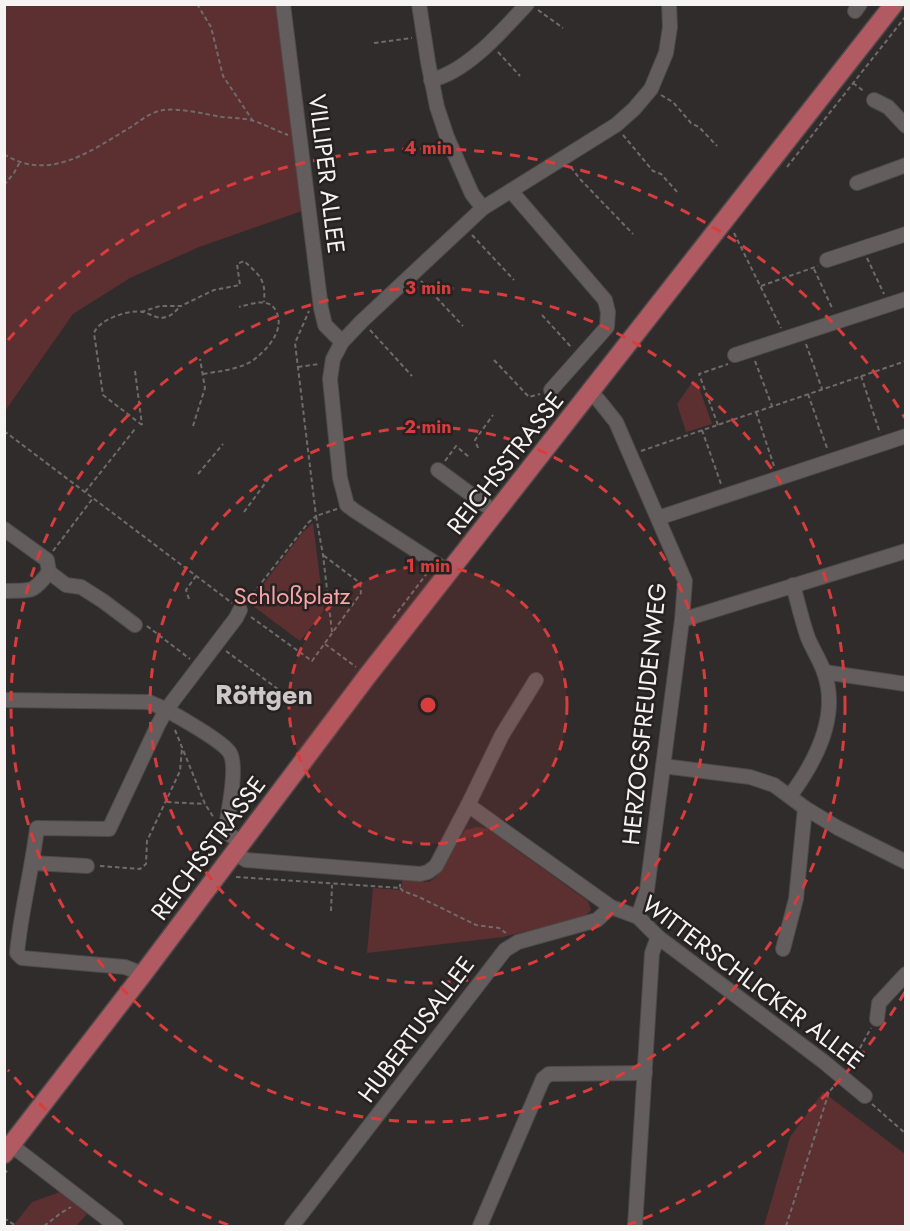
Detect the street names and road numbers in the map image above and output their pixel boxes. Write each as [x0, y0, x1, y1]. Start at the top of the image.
street label: VILLIPER ALLEE [300, 92, 354, 256]
street label: REICHSSTRASSE [438, 384, 572, 542]
street label: HERZOGSFREUDENWEG [613, 581, 675, 847]
street label: REICHSSTRASSE [142, 769, 274, 927]
street label: WITTERSCHLICKER ALLEE [634, 887, 872, 1077]
street label: HUBERTUSALLEE [349, 948, 483, 1110]

